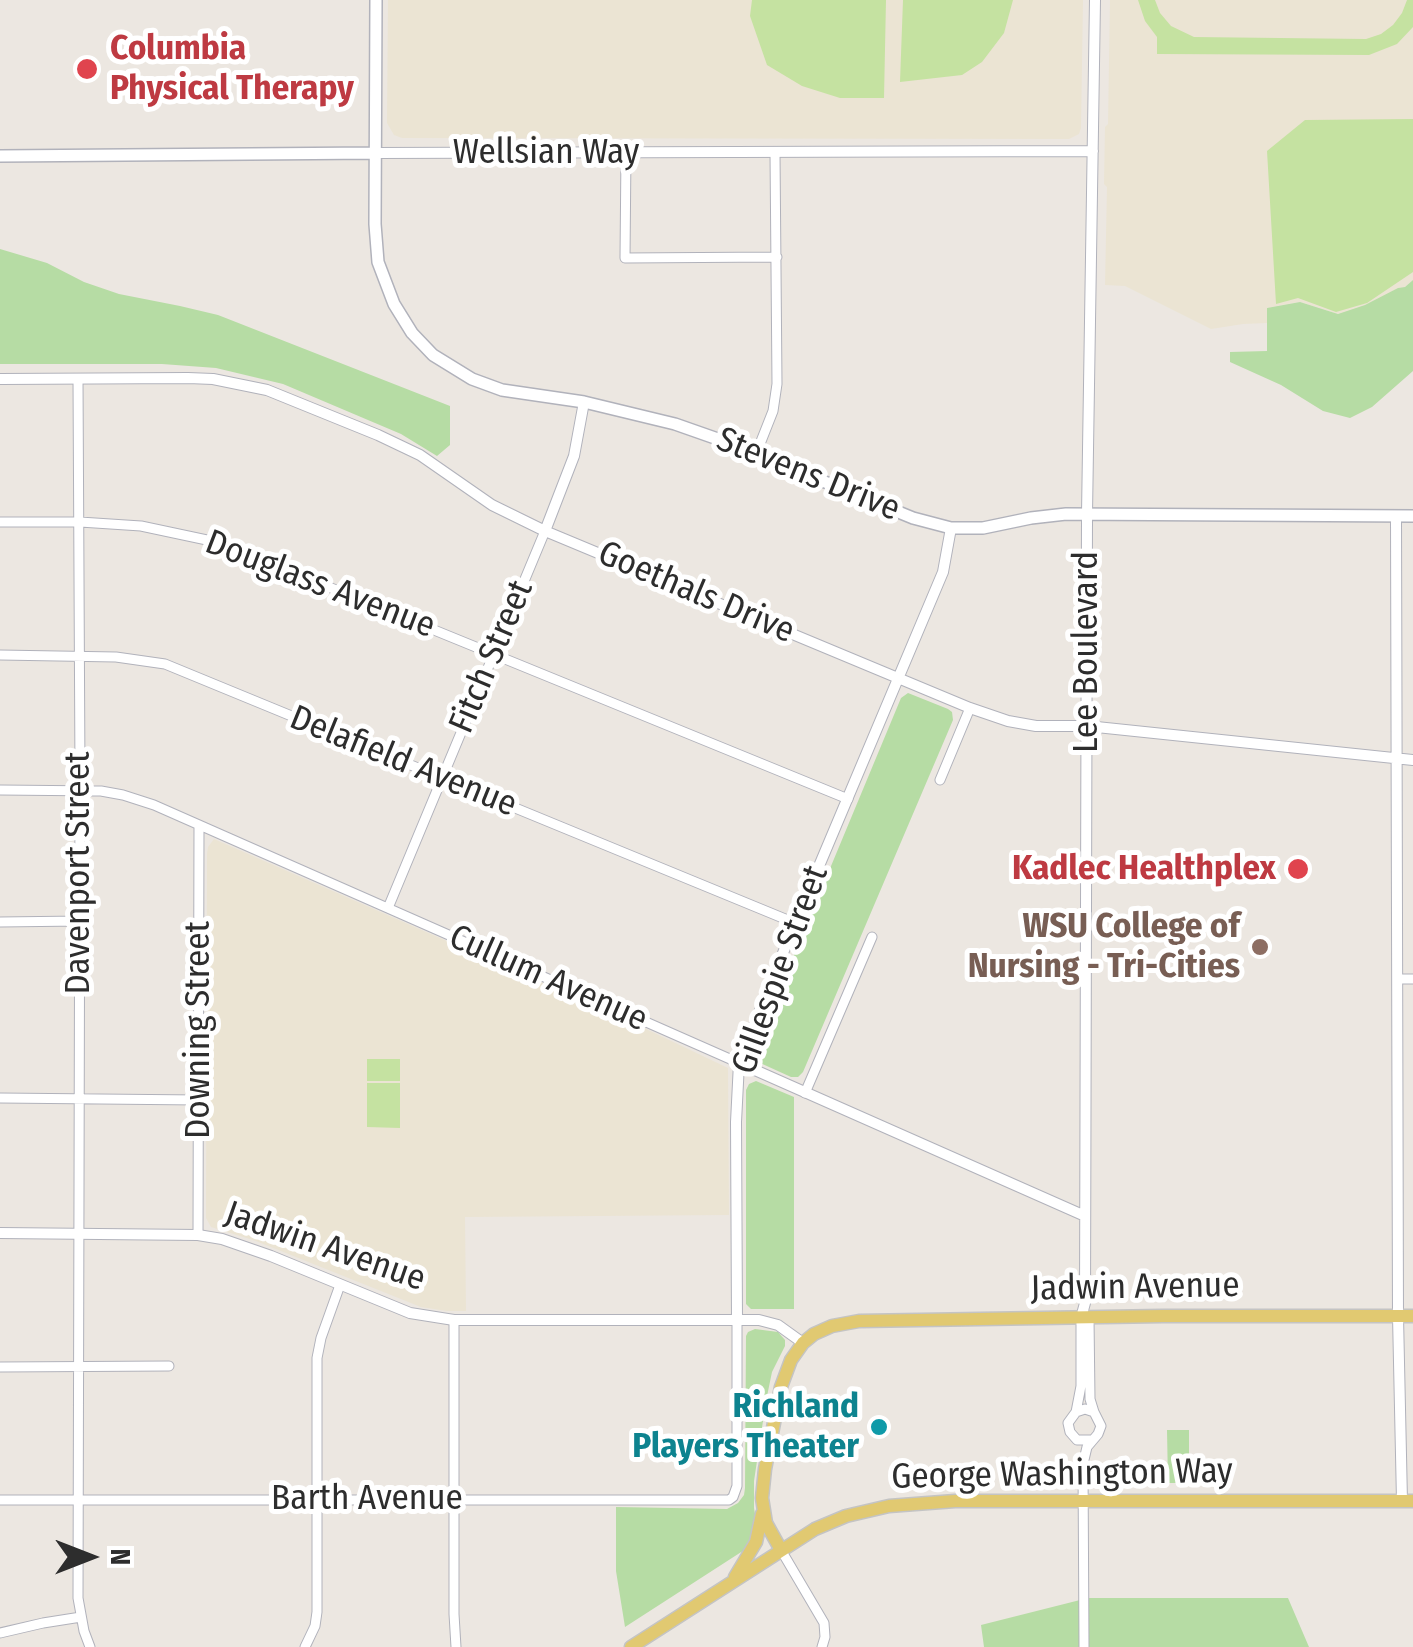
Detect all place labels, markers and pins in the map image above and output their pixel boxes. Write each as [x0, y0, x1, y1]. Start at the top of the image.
place label: Columbia Physical Therapy [110, 28, 354, 110]
marker: Columbia Physical Therapy [74, 56, 100, 82]
place label: Kadlec Healthplex [1012, 848, 1276, 890]
marker: Kadlec Healthplex [1285, 856, 1311, 882]
place label: WSU College of Nursing - Tri-Cities [968, 906, 1240, 988]
marker: WSU College of Nursing - Tri-Cities [1249, 936, 1271, 958]
place label: Richland Players Theater [632, 1386, 859, 1468]
marker: Richland Players Theater [868, 1416, 890, 1438]

